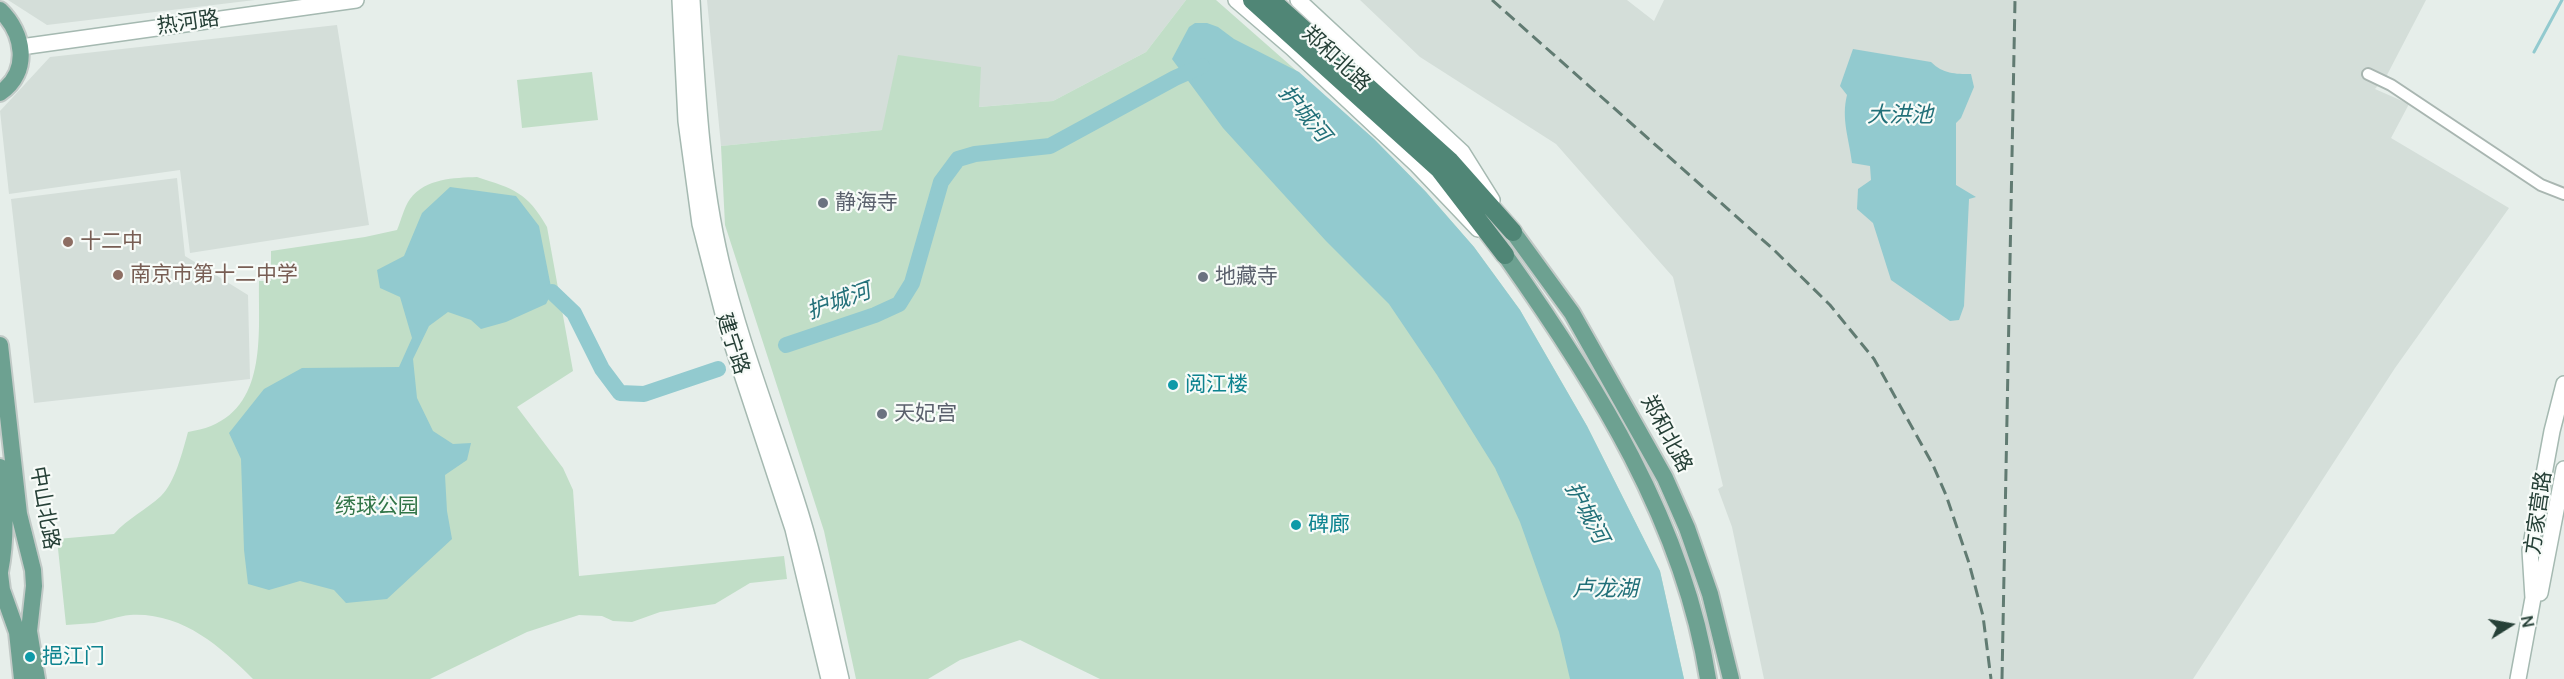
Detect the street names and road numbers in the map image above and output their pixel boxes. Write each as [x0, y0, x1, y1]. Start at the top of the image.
street label: 热河路 [155, 6, 221, 40]
street label: 郑和北路 [1297, 21, 1375, 97]
street label: 建宁路 [710, 310, 754, 378]
street label: 郑和北路 [1635, 391, 1697, 477]
street label: 中山北路 [24, 464, 64, 552]
street label: 方家营路 [2521, 470, 2557, 556]

